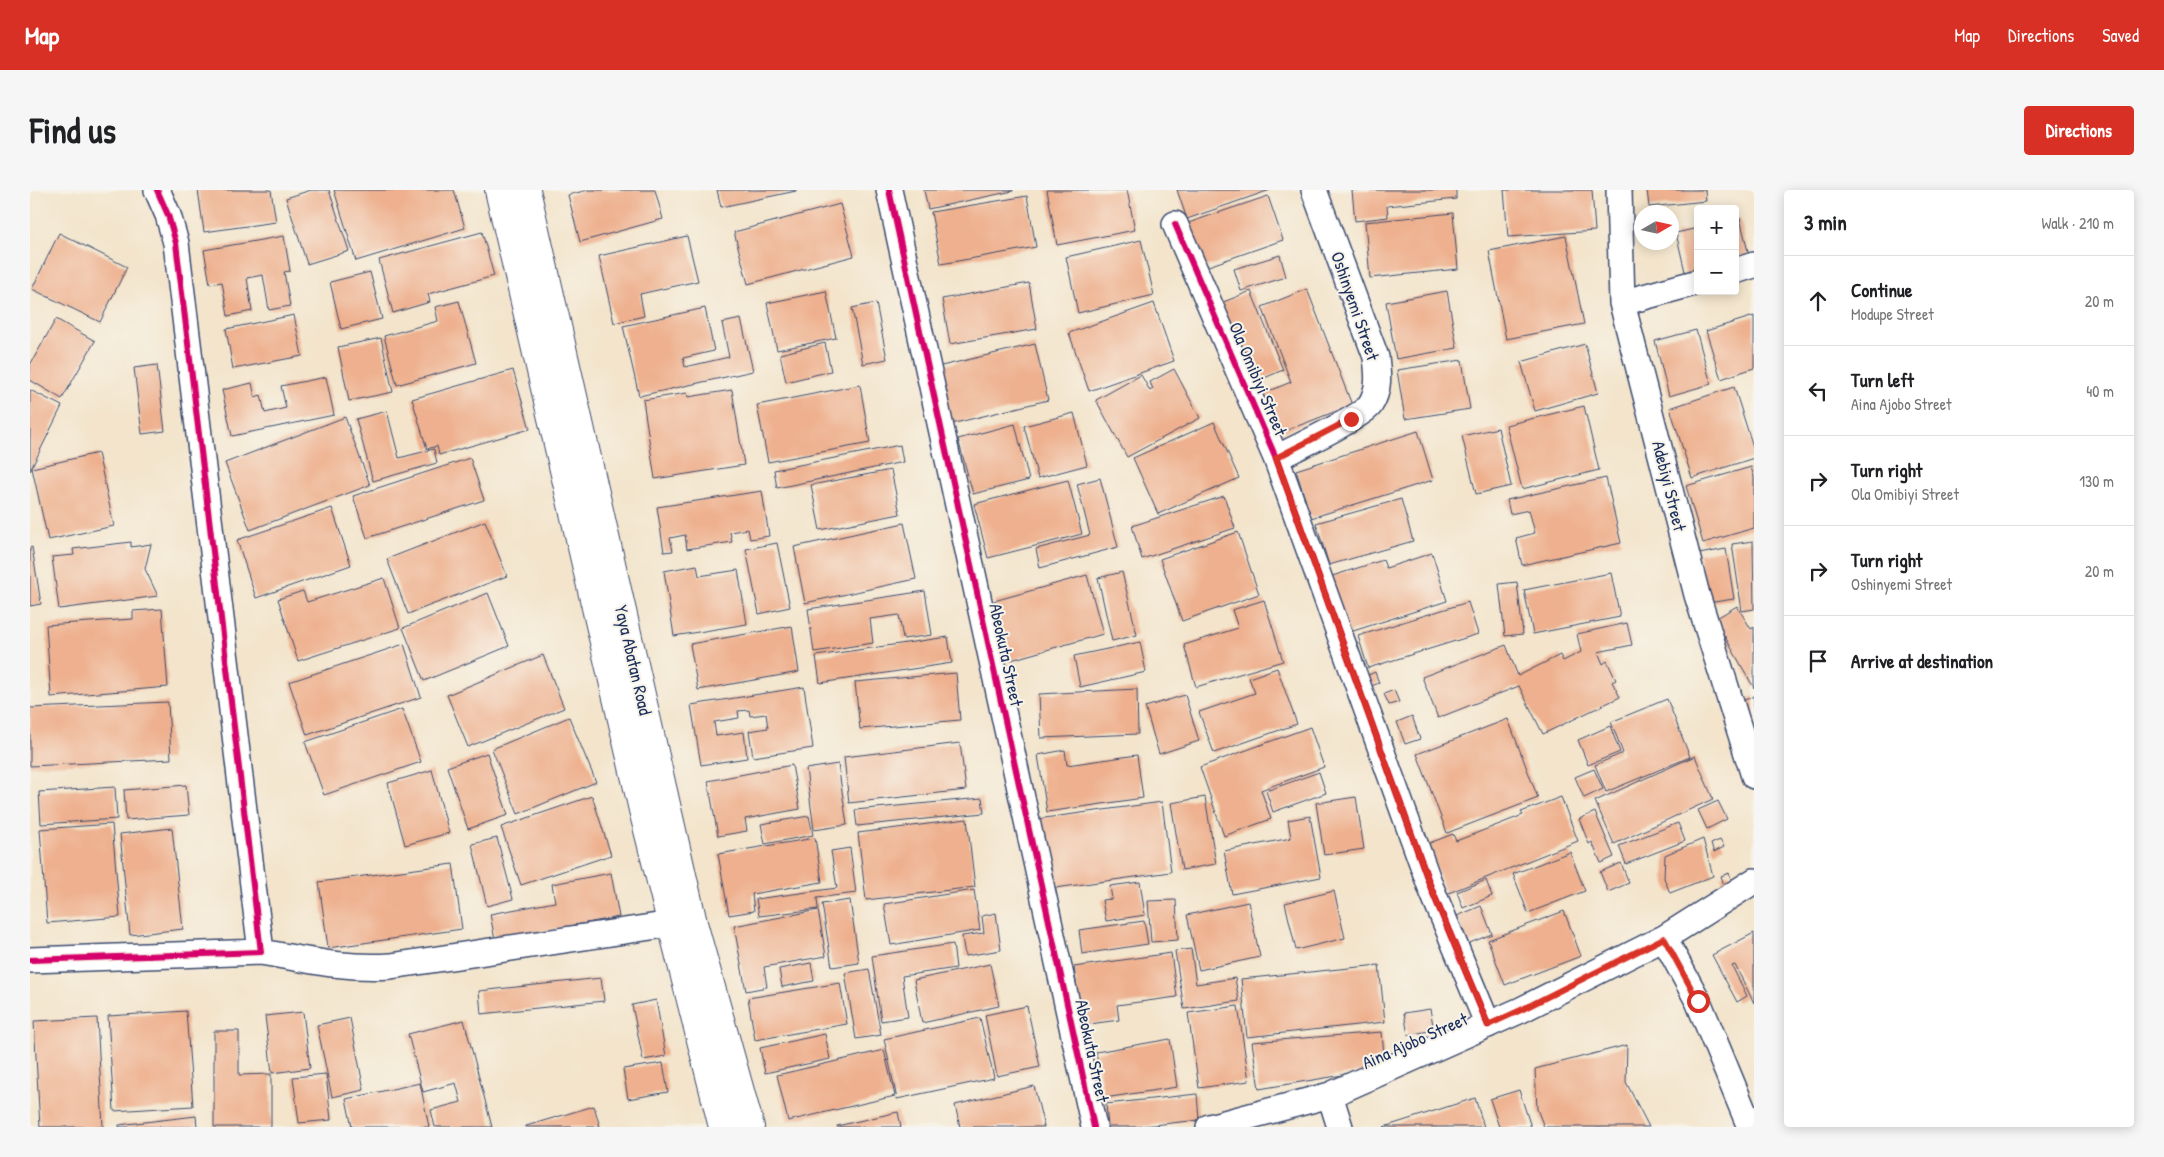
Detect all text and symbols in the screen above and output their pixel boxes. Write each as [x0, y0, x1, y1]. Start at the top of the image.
text: Map [25, 19, 59, 51]
text: Map [1955, 23, 1980, 48]
text: Directions [2008, 23, 2074, 48]
text: Saved [2102, 23, 2139, 48]
button: Directions [2024, 106, 2134, 155]
text: Find us [30, 107, 116, 154]
north arrow [1634, 205, 1679, 250]
map controls [1694, 205, 1739, 295]
button: + [1694, 205, 1739, 250]
text: 3 min [1804, 208, 1847, 237]
text: Walk · 210 m [2041, 212, 2114, 234]
street label: Oshinyemi Street [1325, 248, 1386, 364]
button: − [1694, 250, 1739, 295]
text: Continue [1851, 277, 1912, 303]
icon: ahead [1804, 287, 1832, 315]
text: 20 m [2085, 290, 2114, 312]
text: Modupe Street [1851, 303, 1934, 325]
street label: Ola Omibiyi Street [1223, 318, 1294, 440]
text: Turn left [1851, 367, 1914, 393]
icon: left [1804, 377, 1832, 405]
text: 40 m [2086, 380, 2114, 402]
text: Aina Ajobo Street [1851, 393, 1952, 415]
route end [1340, 408, 1363, 431]
street label: Adebiyi Street [1646, 438, 1693, 534]
text: Turn right [1851, 457, 1922, 483]
icon: right [1804, 467, 1832, 495]
text: 130 m [2079, 470, 2114, 492]
text: Ola Omibiyi Street [1851, 483, 1959, 505]
text: Turn right [1851, 547, 1922, 573]
icon: right [1804, 557, 1832, 585]
text: 20 m [2085, 560, 2114, 582]
text: Oshinyemi Street [1851, 573, 1952, 595]
street label: Abeokuta Street [983, 601, 1030, 709]
street label: Yaya Abatan Road [609, 602, 658, 717]
icon: arrive [1804, 647, 1832, 675]
text: Arrive at destination [1851, 648, 1993, 674]
route start [1687, 990, 1710, 1013]
street label: Abeokuta Street [1069, 997, 1116, 1105]
street label: Aina Ajobo Street [1358, 1006, 1472, 1075]

